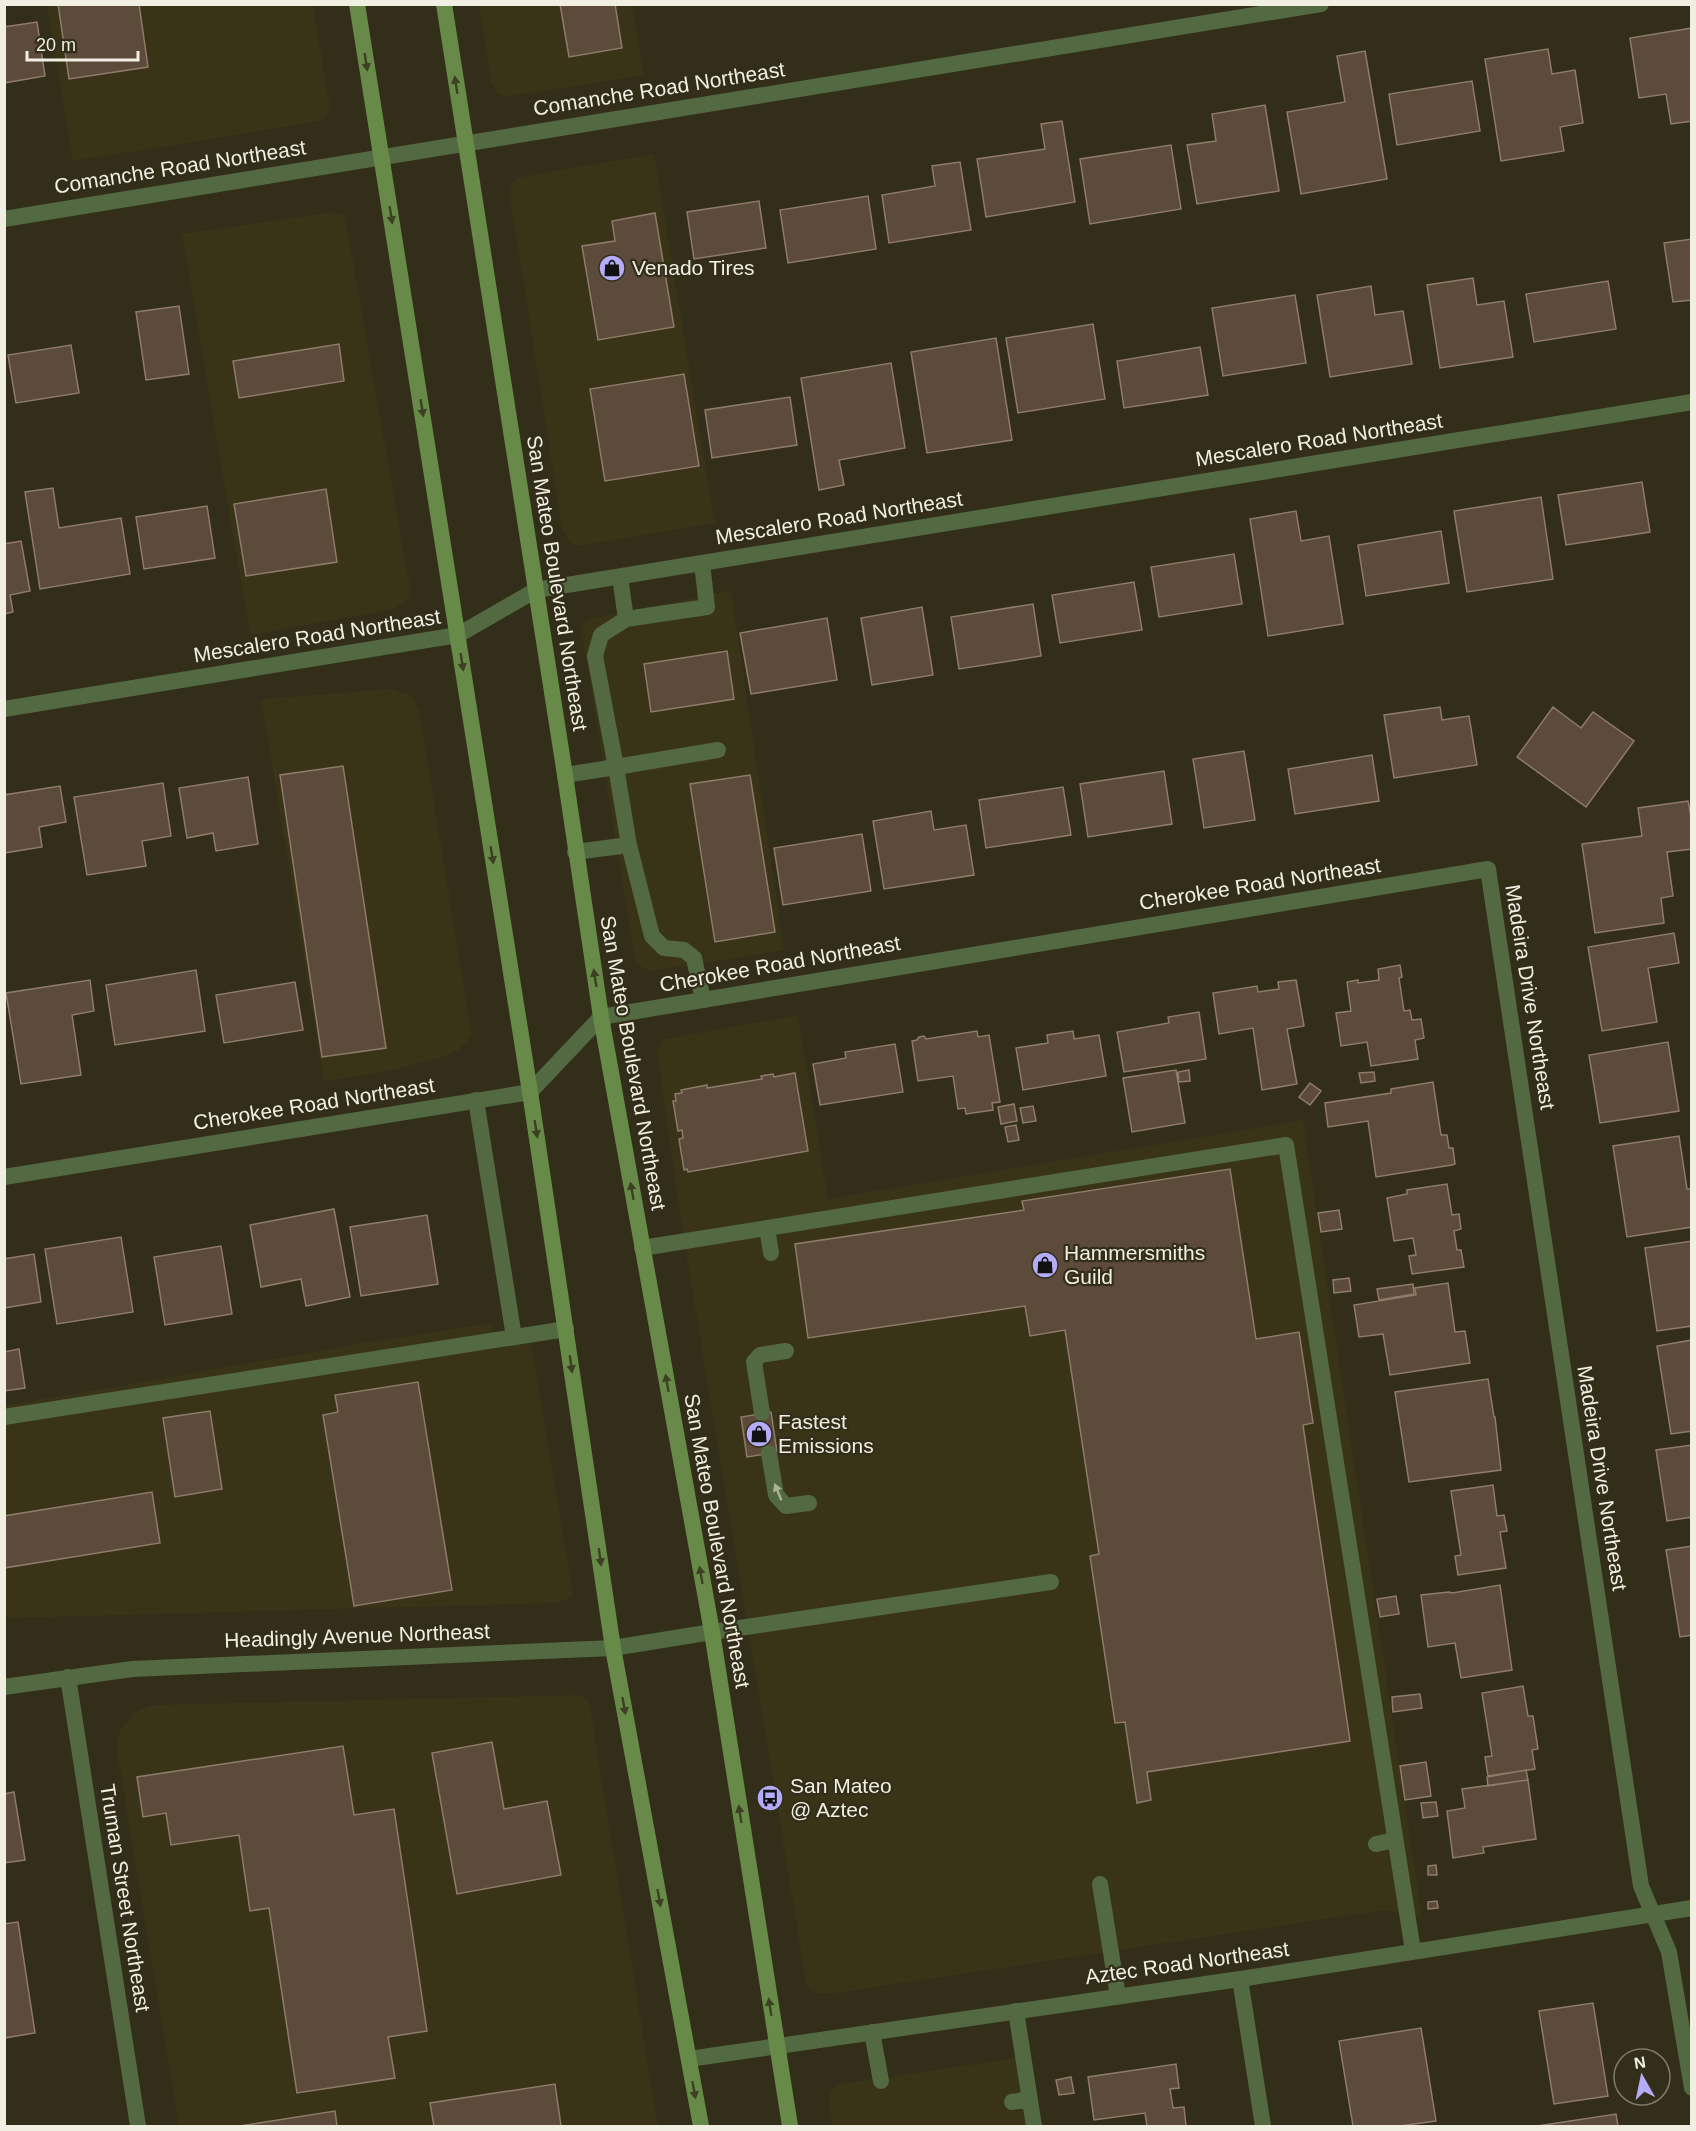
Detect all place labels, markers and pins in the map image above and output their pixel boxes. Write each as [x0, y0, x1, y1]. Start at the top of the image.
shop icon: Venado Tires [597, 253, 627, 283]
place label: Venado Tires [632, 256, 755, 279]
place label: Hammersmiths Guild [1064, 1241, 1205, 1288]
shop icon: Hammersmiths Guild [1030, 1250, 1060, 1280]
place label: Fastest Emissions [778, 1410, 874, 1457]
shop icon: Fastest Emissions [744, 1419, 774, 1449]
place label: San Mateo @ Aztec [790, 1774, 892, 1821]
bus stop icon: San Mateo @ Aztec [755, 1783, 785, 1813]

